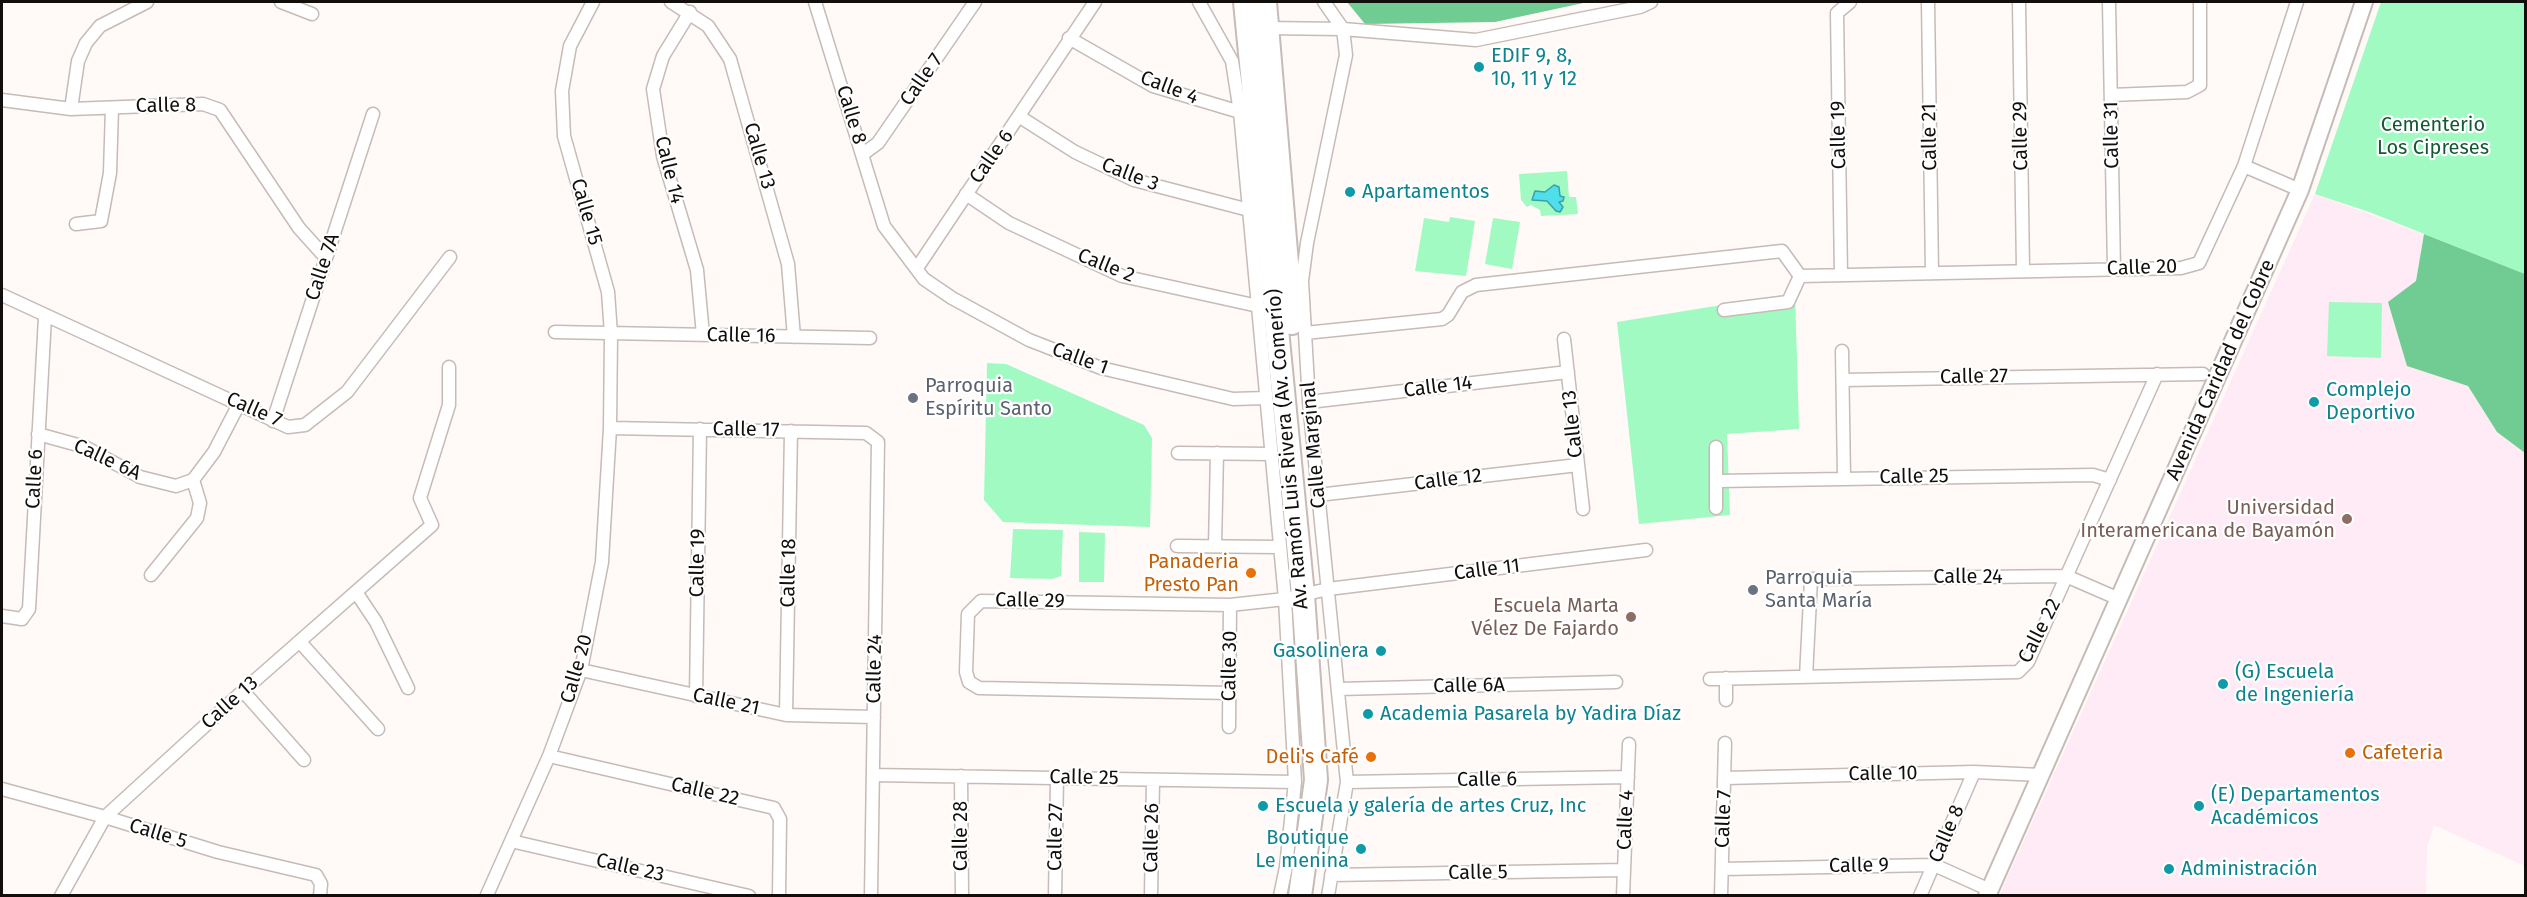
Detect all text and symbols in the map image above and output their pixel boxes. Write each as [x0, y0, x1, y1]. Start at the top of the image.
place label: EDIF 9, 8, 10, 11 y 12 [1491, 44, 1577, 91]
street label: Calle 7 [895, 49, 949, 111]
marker: EDIF 9, 8, 10, 11 y 12 [1472, 60, 1486, 74]
street label: Calle 4 [1137, 66, 1201, 110]
street label: Calle 8 [831, 83, 871, 147]
street label: Calle 8 [136, 93, 196, 119]
street label: Calle 19 [1826, 100, 1852, 170]
street label: Calle 29 [2008, 101, 2034, 171]
street label: Calle 31 [2099, 101, 2125, 169]
street label: Calle 21 [1917, 103, 1943, 171]
park label: Cementerio Los Cipreses [2377, 113, 2489, 160]
street label: Calle 13 [738, 120, 780, 192]
street label: Calle 6 [965, 125, 1019, 189]
street label: Calle 14 [649, 134, 689, 206]
street label: Calle 3 [1098, 153, 1162, 197]
street label: Calle 15 [565, 176, 607, 248]
place label: Apartamentos [1362, 180, 1489, 204]
marker: Apartamentos [1343, 185, 1357, 199]
street label: Calle 7A [301, 230, 345, 304]
street label: Calle 2 [1074, 244, 1138, 288]
street label: Calle 20 [2106, 255, 2178, 281]
street label: Avenida Caridad del Cobre [2161, 256, 2281, 484]
street label: Av. Ramón Luis Rivera (Av. Comerío) [1262, 288, 1314, 610]
street label: Calle 16 [706, 323, 776, 349]
street label: Calle 1 [1049, 338, 1111, 380]
street label: Calle 27 [1940, 364, 2008, 390]
street label: Calle 14 [1402, 371, 1474, 403]
place label: Parroquia Espíritu Santo [925, 374, 1052, 421]
place label: Complejo Deportivo [2326, 378, 2415, 425]
street label: Calle Marginal [1296, 380, 1332, 510]
street label: Calle 7 [222, 387, 286, 433]
street label: Calle 13 [1558, 389, 1588, 459]
marker: Parroquia Espíritu Santo [906, 391, 920, 405]
marker: Complejo Deportivo [2307, 395, 2321, 409]
street label: Calle 17 [712, 417, 780, 443]
street label: Calle 6A [69, 434, 145, 486]
street label: Calle 6 [21, 448, 49, 510]
street label: Calle 12 [1413, 464, 1483, 496]
street label: Calle 25 [1879, 464, 1949, 490]
place label: Universidad Interamericana de Bayamón [2080, 496, 2335, 543]
marker: Universidad Interamericana de Bayamón [2340, 512, 2354, 526]
street label: Calle 19 [685, 528, 711, 598]
street label: Calle 18 [776, 538, 802, 608]
place label: Panaderia Presto Pan [1143, 550, 1239, 597]
street label: Calle 11 [1453, 554, 1521, 586]
street label: Calle 24 [1933, 565, 2003, 589]
marker: Panaderia Presto Pan [1244, 566, 1258, 580]
place label: Parroquia Santa María [1765, 566, 1872, 613]
marker: Parroquia Santa María [1746, 583, 1760, 597]
street label: Calle 29 [995, 588, 1065, 614]
place label: Escuela Marta Vélez De Fajardo [1471, 594, 1619, 641]
street label: Calle 22 [2014, 595, 2066, 667]
marker: Escuela Marta Vélez De Fajardo [1624, 610, 1638, 624]
street label: Calle 30 [1217, 630, 1243, 702]
street label: Calle 20 [556, 632, 598, 706]
street label: Calle 24 [862, 634, 888, 704]
place label: Gasolinera [1273, 639, 1369, 663]
marker: Gasolinera [1374, 644, 1388, 658]
place label: (G) Escuela de Ingeniería [2235, 660, 2354, 707]
street label: Calle 13 [197, 671, 263, 735]
street label: Calle 6A [1433, 673, 1505, 699]
marker: (G) Escuela de Ingeniería [2216, 677, 2230, 691]
street label: Calle 21 [690, 683, 762, 721]
place label: Academia Pasarela by Yadira Díaz [1380, 702, 1681, 726]
marker: Academia Pasarela by Yadira Díaz [1361, 707, 1375, 721]
place label: Cafeteria [2362, 741, 2443, 765]
place label: Deli's Café [1266, 745, 1359, 769]
marker: Cafeteria [2343, 746, 2357, 760]
marker: Deli's Café [1364, 750, 1378, 764]
street label: Calle 10 [1848, 761, 1918, 787]
street label: Calle 25 [1049, 765, 1119, 791]
street label: Calle 6 [1457, 767, 1517, 793]
street label: Calle 22 [669, 773, 741, 811]
place label: (E) Departamentos Académicos [2211, 783, 2380, 830]
street label: Calle 7 [1711, 789, 1737, 849]
street label: Calle 4 [1613, 790, 1639, 850]
place label: Escuela y galería de artes Cruz, Inc [1275, 794, 1586, 818]
marker: Escuela y galería de artes Cruz, Inc [1256, 799, 1270, 813]
marker: (E) Departamentos Académicos [2192, 799, 2206, 813]
street label: Calle 28 [949, 801, 973, 871]
street label: Calle 8 [1924, 801, 1970, 867]
street label: Calle 27 [1043, 803, 1069, 871]
street label: Calle 26 [1139, 803, 1165, 873]
street label: Calle 5 [126, 814, 190, 854]
place label: Boutique Le menina [1255, 826, 1349, 873]
marker: Boutique Le menina [1354, 842, 1368, 856]
street label: Calle 23 [594, 849, 666, 887]
street label: Calle 9 [1829, 853, 1889, 879]
place label: Administración [2181, 857, 2318, 881]
street label: Calle 5 [1448, 860, 1508, 886]
marker: Administración [2162, 862, 2176, 876]

